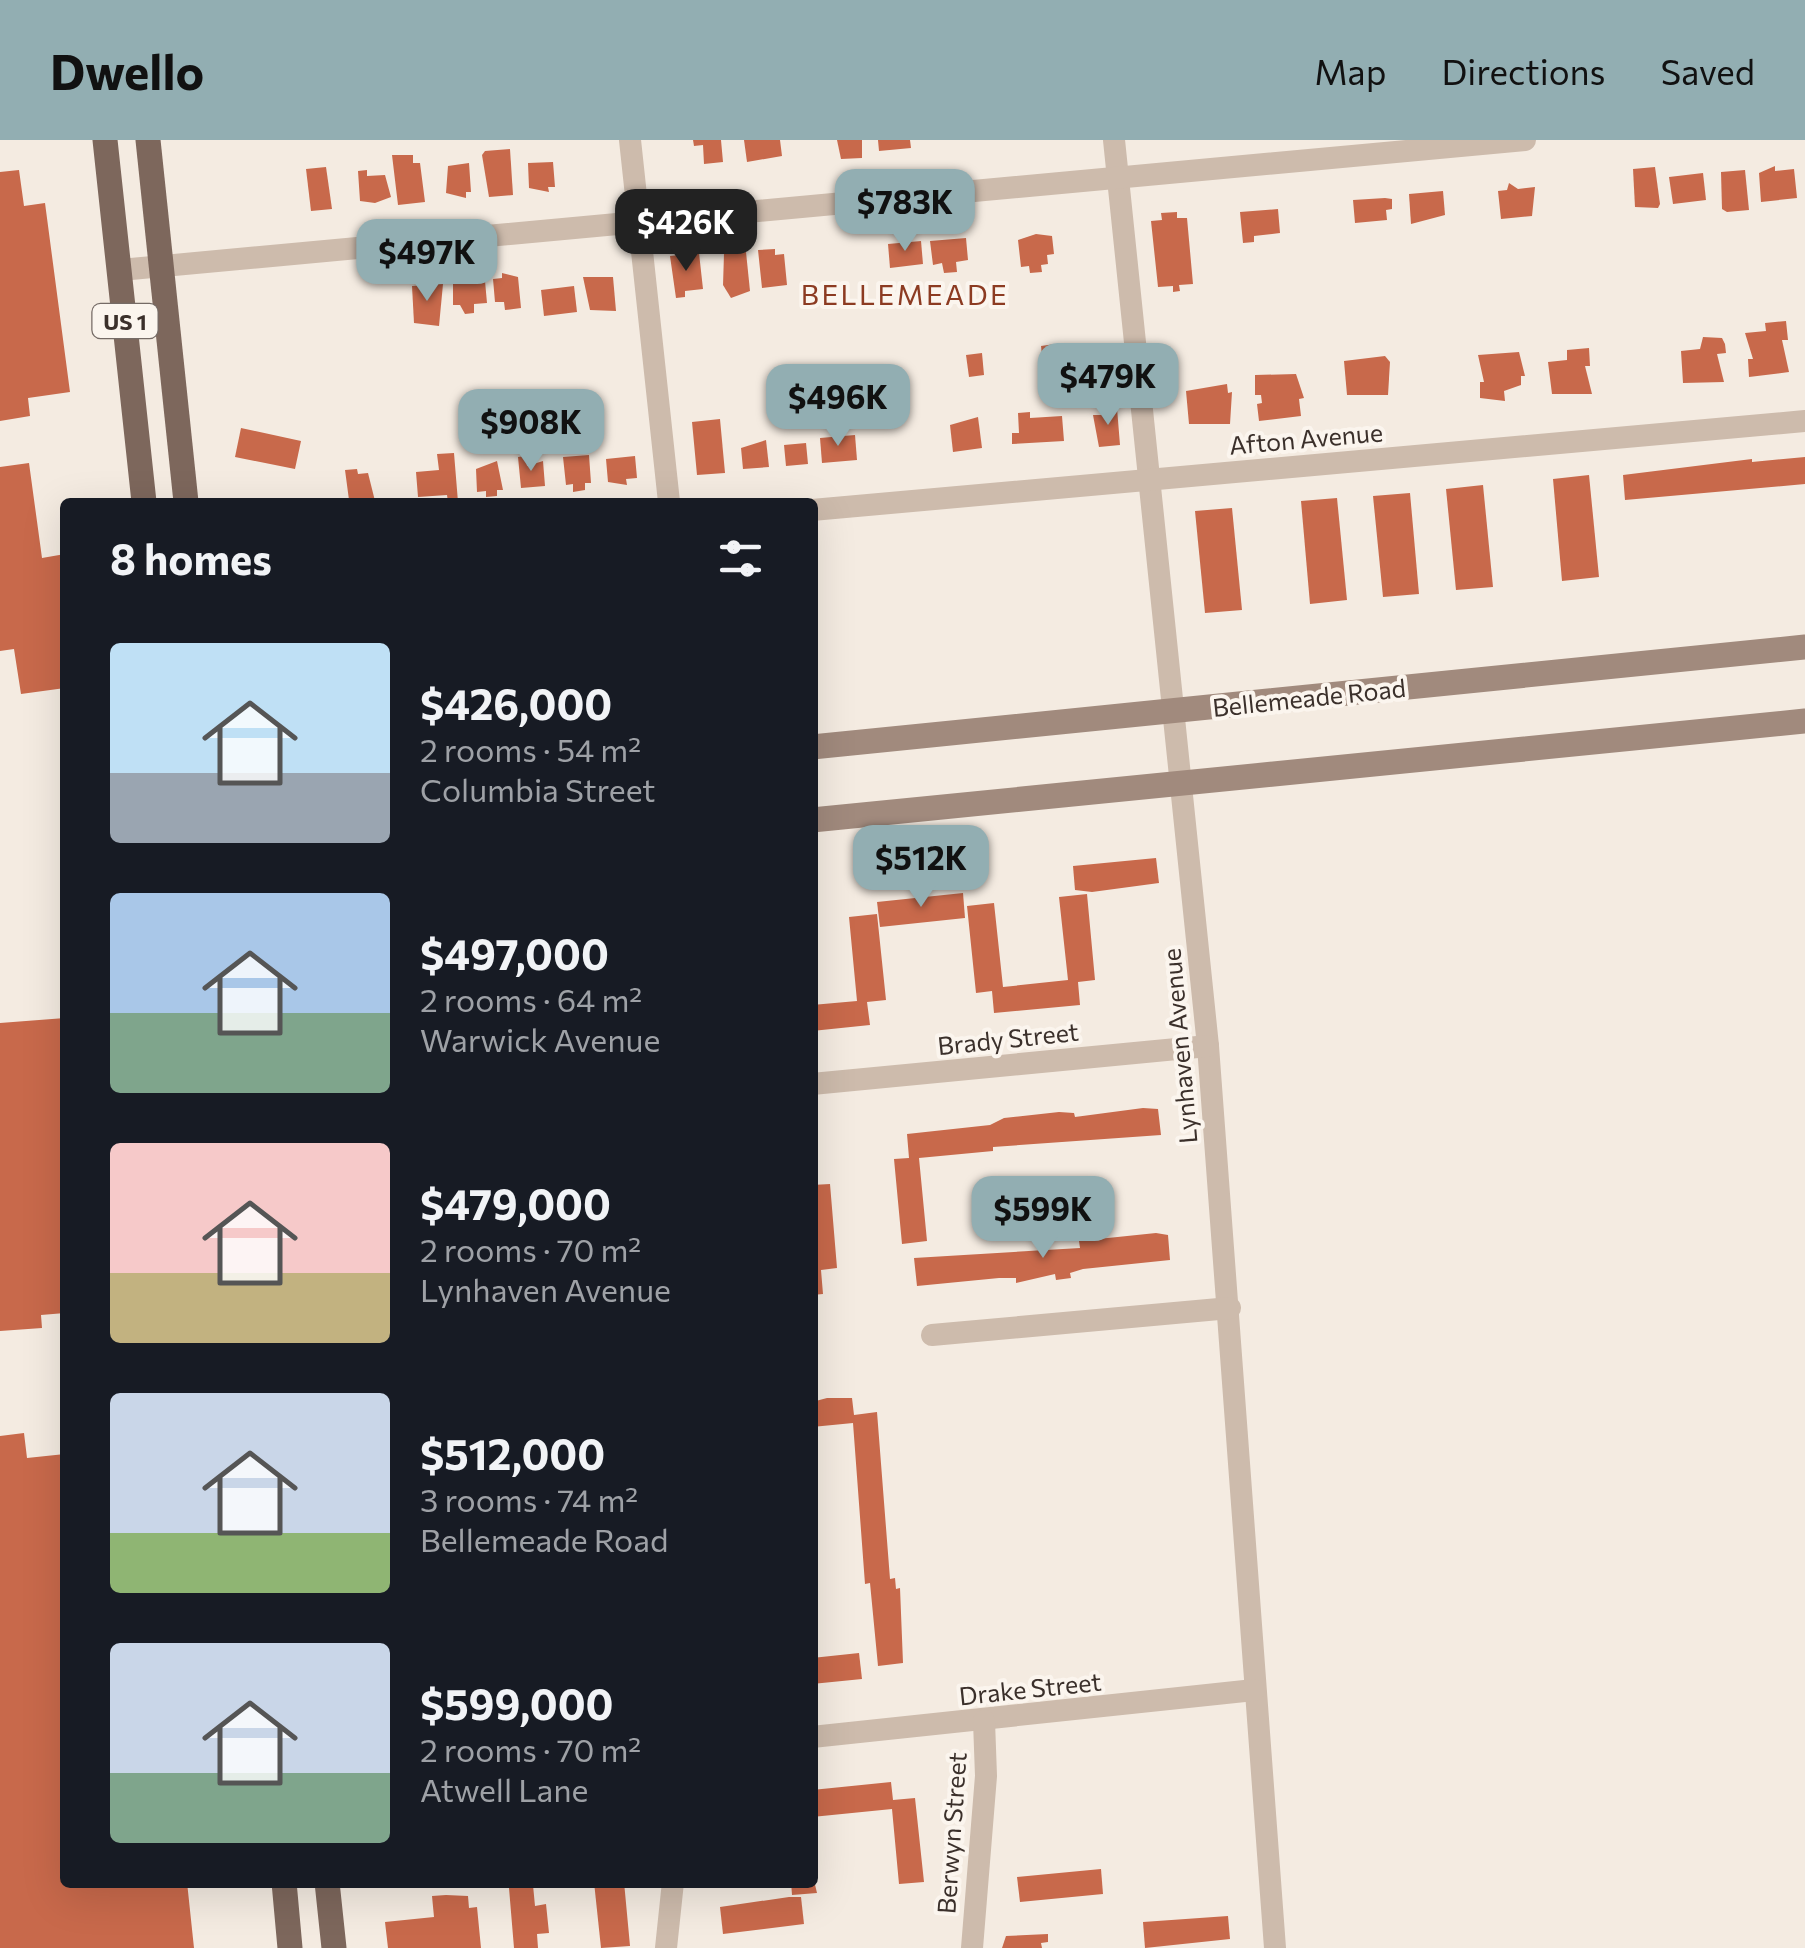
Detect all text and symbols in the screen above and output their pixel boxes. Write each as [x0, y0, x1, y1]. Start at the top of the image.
text: Dwello [50, 41, 204, 100]
text: Map [1314, 49, 1386, 92]
text: Directions [1441, 49, 1606, 92]
text: Saved [1661, 49, 1755, 92]
pin: $783K [835, 169, 975, 254]
text: $783K [857, 181, 953, 221]
pin: $426K [616, 189, 756, 274]
text: $426K [637, 201, 735, 241]
pin: $497K [357, 219, 497, 304]
text: $497K [378, 231, 476, 271]
district label: BELLEMEADE [801, 277, 1009, 311]
road number: US 1 [92, 304, 158, 338]
pin: $479K [1038, 343, 1178, 428]
text: $479K [1060, 355, 1156, 395]
pin: $496K [768, 364, 908, 449]
text: $496K [788, 376, 888, 416]
pin: $908K [461, 389, 601, 474]
text: $908K [480, 401, 582, 441]
street label: Afton Avenue [1228, 416, 1384, 460]
icon: filters [713, 531, 768, 586]
text: 8 homes [110, 532, 272, 584]
street label: Bellemeade Road [1211, 672, 1407, 722]
text: $426,000 [420, 677, 612, 729]
icon: home [190, 683, 310, 803]
text: 2 rooms · 54 m² [420, 729, 641, 769]
text: Columbia Street [420, 769, 655, 809]
pin: $512K [851, 825, 991, 910]
text: $512K [875, 837, 967, 877]
text: $497,000 [420, 927, 609, 979]
icon: home [190, 933, 310, 1053]
street label: Lynhaven Avenue [1156, 947, 1202, 1145]
text: 2 rooms · 64 m² [420, 979, 642, 1019]
street label: Brady Street [936, 1016, 1080, 1060]
text: Warwick Avenue [420, 1019, 660, 1059]
pin: $599K [973, 1176, 1113, 1261]
text: $479,000 [420, 1177, 611, 1229]
icon: home [190, 1183, 310, 1303]
text: $599K [994, 1188, 1092, 1228]
text: 2 rooms · 70 m² [420, 1229, 641, 1269]
text: Lynhaven Avenue [420, 1269, 671, 1309]
text: $512,000 [420, 1427, 605, 1479]
icon: home [190, 1433, 310, 1553]
text: 3 rooms · 74 m² [420, 1479, 638, 1519]
text: Bellemeade Road [420, 1519, 668, 1559]
street label: Drake Street [957, 1666, 1103, 1710]
text: $599,000 [420, 1677, 614, 1729]
icon: home [190, 1683, 310, 1803]
text: 2 rooms · 70 m² [420, 1729, 641, 1769]
street label: Berwyn Street [930, 1751, 972, 1915]
text: Atwell Lane [420, 1769, 589, 1809]

